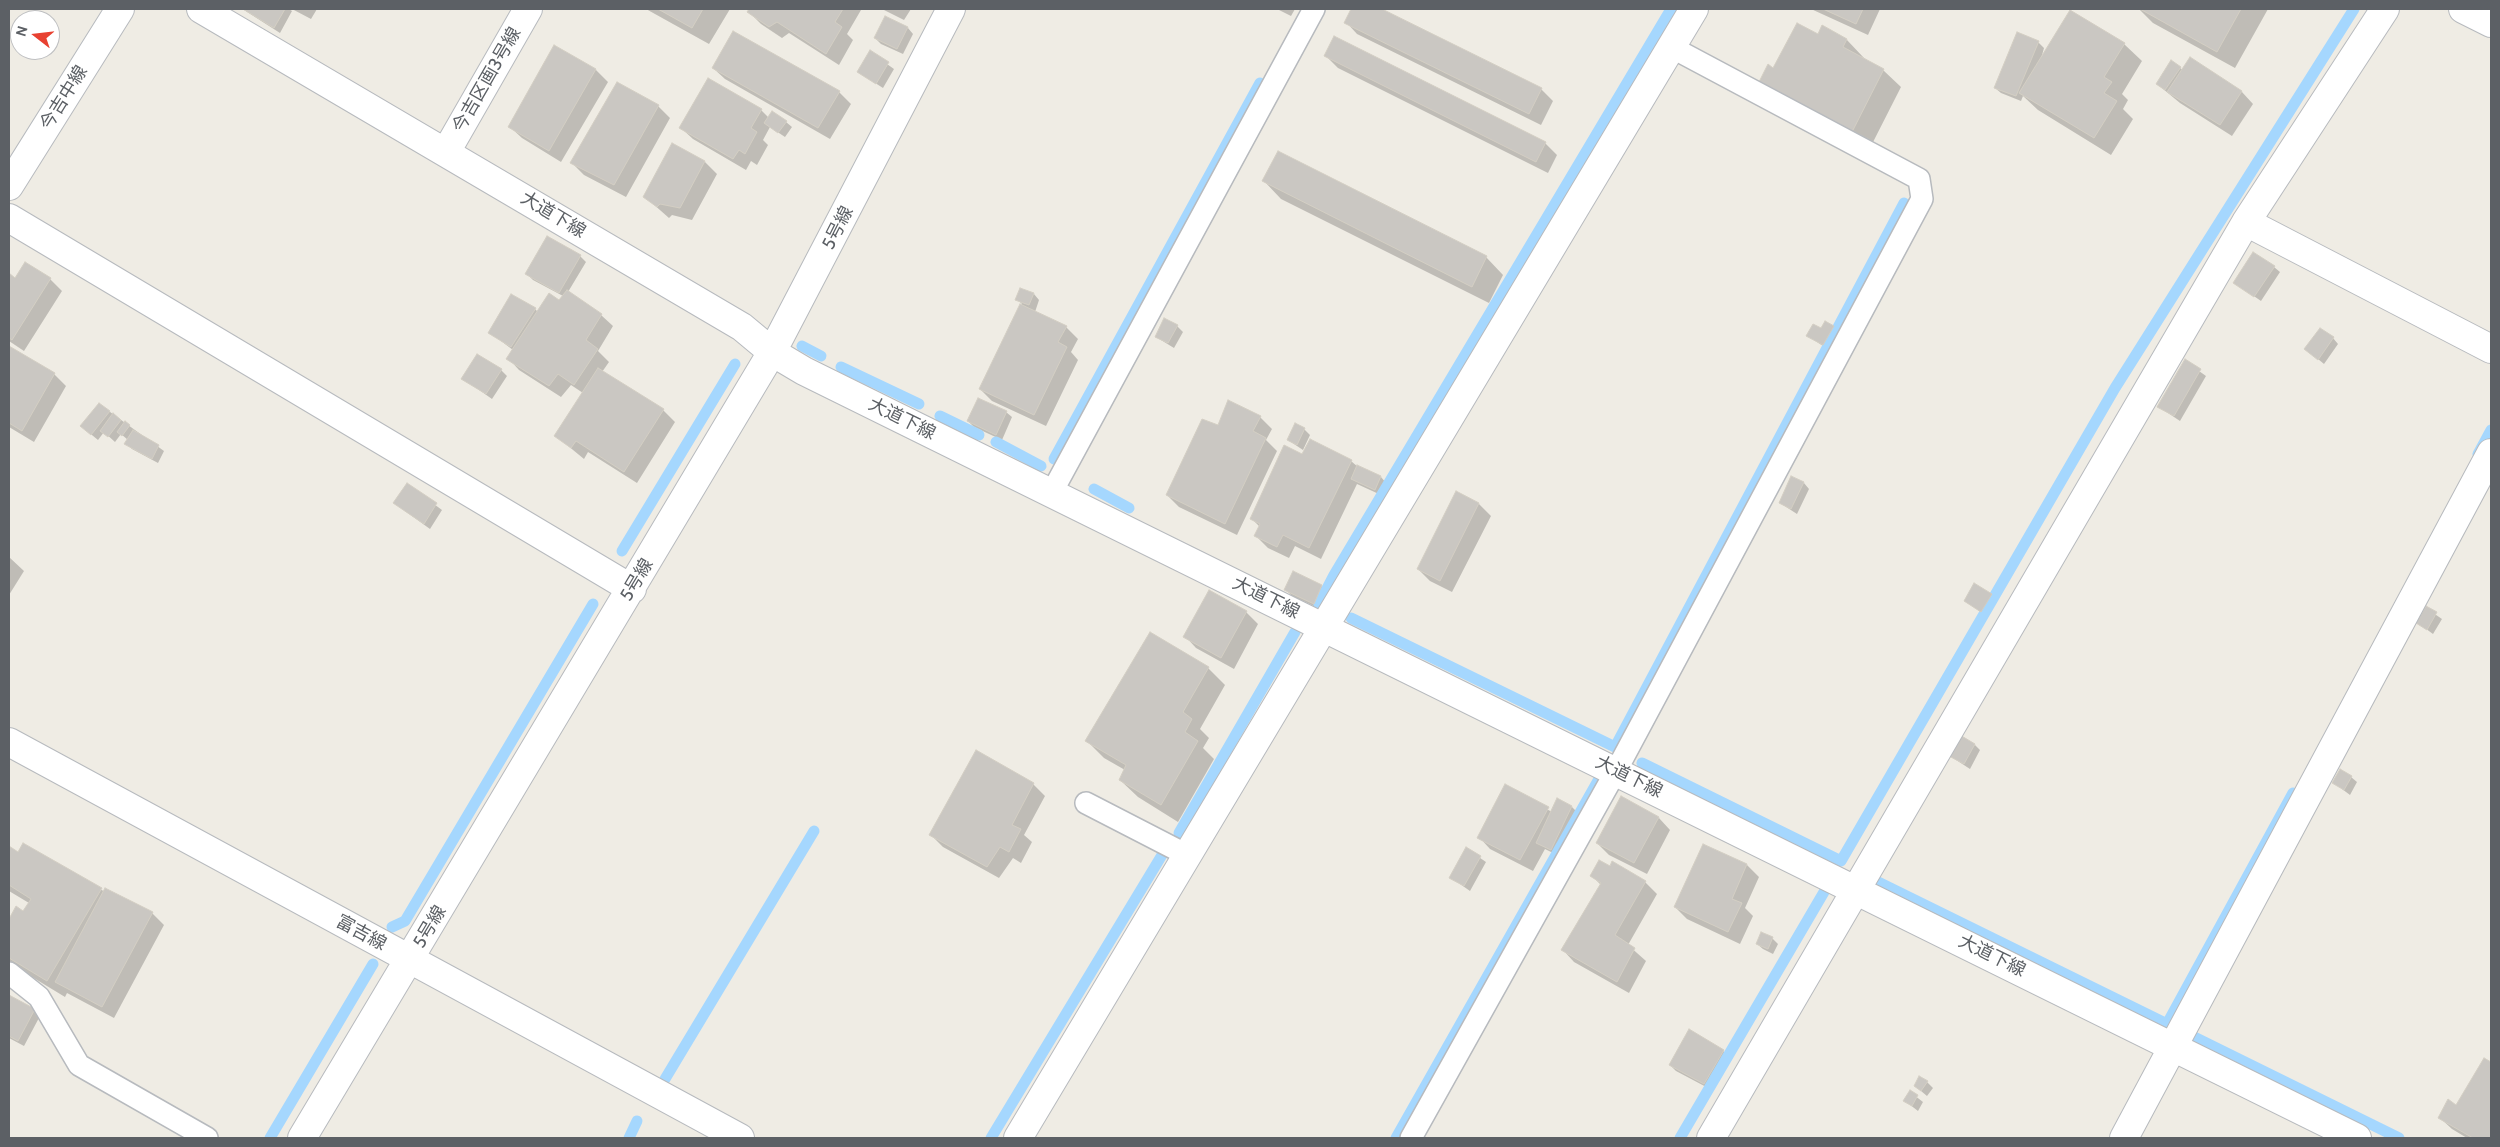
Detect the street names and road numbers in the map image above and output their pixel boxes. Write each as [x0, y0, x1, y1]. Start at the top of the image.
street label: 今吉区画3号線 [448, 24, 526, 136]
street label: 今吉中線 [36, 62, 92, 134]
street label: 大道下線 [517, 187, 589, 243]
street label: 5号線 [818, 203, 858, 253]
street label: 大道下線 [865, 394, 939, 444]
street label: 5号線 [616, 555, 658, 605]
street label: 大道下線 [1229, 573, 1303, 623]
street label: 大道下線 [1592, 752, 1666, 802]
street label: 5号線 [409, 902, 451, 952]
street label: 富吉線 [332, 911, 390, 955]
street label: 大道下線 [1955, 931, 2029, 981]

